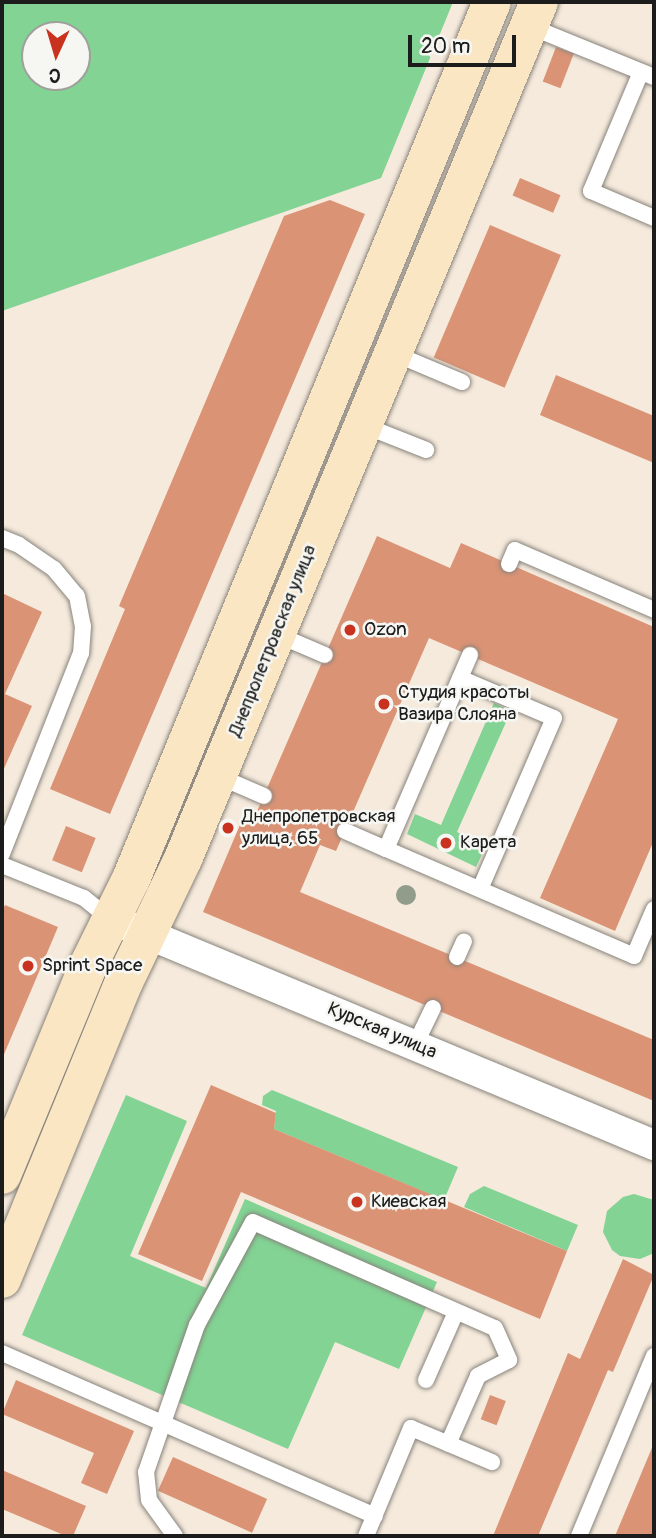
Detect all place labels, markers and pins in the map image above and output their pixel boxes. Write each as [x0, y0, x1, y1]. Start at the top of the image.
place label: Ozon [364, 619, 407, 641]
marker: Ozon [342, 622, 358, 638]
place label: Студия красоты Вазира Слояна [398, 682, 529, 726]
marker: Студия красоты Вазира Слояна [376, 696, 392, 712]
place label: Днепропетровская улица, 65 [242, 806, 395, 850]
marker: Днепропетровская улица, 65 [220, 820, 236, 836]
place label: Карета [460, 832, 516, 854]
marker: Карета [438, 835, 454, 851]
place label: Sprint Space [42, 955, 142, 977]
marker: Sprint Space [20, 958, 36, 974]
place label: Киевская [371, 1191, 446, 1213]
marker: Киевская [349, 1194, 365, 1210]

